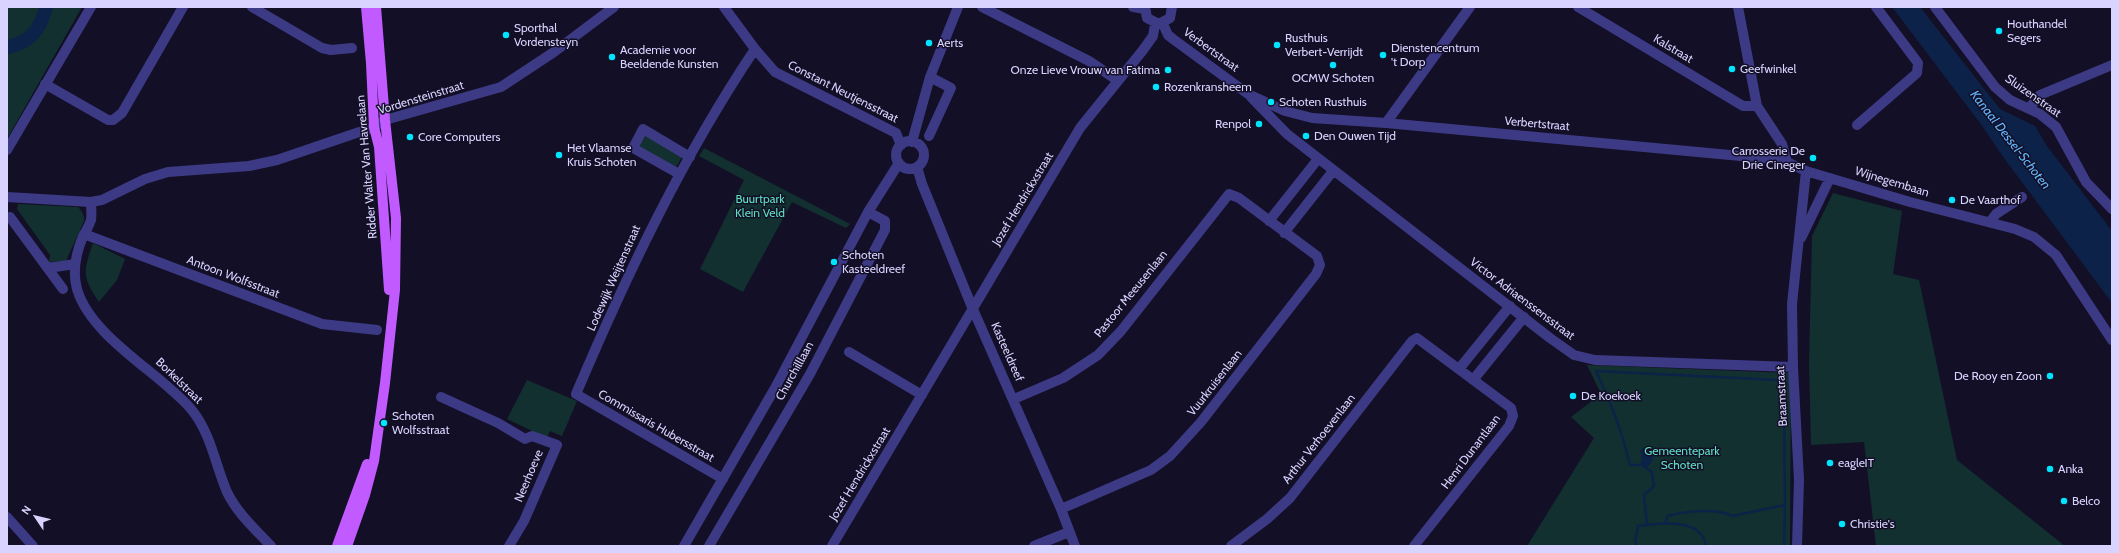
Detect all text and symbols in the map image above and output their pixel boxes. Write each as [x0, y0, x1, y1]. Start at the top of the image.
place label: Houthandel Segers [2007, 17, 2067, 45]
place label: Sporthal Vordensteyn [514, 21, 578, 49]
street label: Verbertstraat [1180, 25, 1242, 75]
marker: Houthandel Segers [1994, 26, 2004, 36]
marker: Sporthal Vordensteyn [501, 30, 511, 40]
place label: Rusthuis Verbert-Verrijdt [1285, 31, 1363, 59]
street label: Kalstraat [1651, 32, 1695, 66]
place label: Aerts [937, 36, 963, 50]
marker: Aerts [924, 38, 934, 48]
marker: Rusthuis Verbert-Verrijdt [1272, 40, 1282, 50]
place label: Dienstencentrum 't Dorp [1391, 41, 1480, 69]
place label: Academie voor Beeldende Kunsten [620, 43, 719, 71]
marker: Dienstencentrum 't Dorp [1378, 50, 1388, 60]
marker: Academie voor Beeldende Kunsten [607, 52, 617, 62]
street label: Constant Neutjensstraat [785, 58, 901, 126]
marker: OCMW Schoten [1328, 60, 1338, 70]
place label: Geefwinkel [1740, 62, 1796, 76]
place label: Onze Lieve Vrouw van Fatima [1011, 63, 1160, 77]
marker: Geefwinkel [1727, 64, 1737, 74]
marker: Onze Lieve Vrouw van Fatima [1163, 65, 1173, 75]
place label: OCMW Schoten [1292, 71, 1374, 85]
street label: Sluizenstraat [2002, 71, 2064, 121]
street label: Vordensteinstraat [376, 78, 466, 118]
place label: Rozenkransheem [1164, 80, 1252, 94]
marker: Rozenkransheem [1151, 82, 1161, 92]
water label: Kanaal Dessel-Schoten [1967, 87, 2053, 193]
street label: Ridder Walter Van Havrelaan [354, 94, 380, 240]
place label: Schoten Rusthuis [1279, 95, 1367, 109]
marker: Schoten Rusthuis [1266, 97, 1276, 107]
street label: Verbertstraat [1504, 114, 1570, 134]
place label: Renpol [1215, 117, 1251, 131]
marker: Renpol [1254, 119, 1264, 129]
place label: Den Ouwen Tijd [1314, 129, 1396, 143]
place label: Core Computers [418, 130, 501, 144]
marker: Den Ouwen Tijd [1301, 131, 1311, 141]
marker: Core Computers [405, 132, 415, 142]
place label: Het Vlaamse Kruis Schoten [567, 141, 636, 169]
place label: Carrosserie De Drie Cineger [1732, 144, 1805, 172]
marker: Het Vlaamse Kruis Schoten [554, 150, 564, 160]
street label: Jozef Hendrickxstraat [989, 150, 1057, 248]
marker: Carrosserie De Drie Cineger [1808, 153, 1818, 163]
street label: Wijnegembaan [1853, 164, 1931, 200]
park label: Buurtpark Klein Veld [735, 192, 785, 220]
place label: De Vaarthof [1960, 193, 2021, 207]
marker: De Vaarthof [1947, 195, 1957, 205]
street label: Lodewijk Weijtenstraat [584, 223, 644, 333]
street label: Pastoor Meeusenlaan [1091, 247, 1171, 341]
place label: Schoten Kasteeldreef [842, 248, 905, 276]
street label: Antoon Wolfsstraat [185, 253, 281, 301]
street label: Victor Adriaenssensstraat [1467, 255, 1577, 343]
marker: Schoten Kasteeldreef [829, 257, 839, 267]
street label: Kasteeldreef [988, 320, 1026, 384]
street label: Churchilllaan [773, 339, 817, 403]
street label: Vuurkruisenlaan [1185, 347, 1245, 419]
street label: Borkelstraat [152, 355, 206, 407]
street label: Braamstraat [1773, 365, 1791, 427]
place label: De Rooy en Zoon [1954, 369, 2042, 383]
marker: De Rooy en Zoon [2045, 371, 2055, 381]
street label: Commissaris Hubersstraat [595, 387, 717, 465]
place label: De Koekoek [1581, 389, 1641, 403]
street label: Arthur Verhoevenlaan [1279, 391, 1359, 487]
marker: De Koekoek [1568, 391, 1578, 401]
place label: Schoten Wolfsstraat [392, 409, 449, 437]
street label: Henri Dunantlaan [1438, 412, 1504, 492]
marker: Schoten Wolfsstraat [379, 418, 389, 428]
street label: Jozef Hendrickxstraat [826, 425, 894, 523]
park label: Gemeentepark Schoten [1644, 444, 1720, 472]
street label: Neerhoeve [512, 448, 546, 504]
place label: eagleIT [1838, 456, 1874, 470]
marker: eagleIT [1825, 458, 1835, 468]
place label: Anka [2058, 462, 2083, 476]
marker: Anka [2045, 464, 2055, 474]
place label: Belco [2072, 494, 2100, 508]
marker: Belco [2059, 496, 2069, 506]
north arrow [16, 497, 56, 537]
text: N [18, 503, 34, 517]
place label: Christie's [1850, 517, 1895, 531]
marker: Christie's [1837, 519, 1847, 529]

